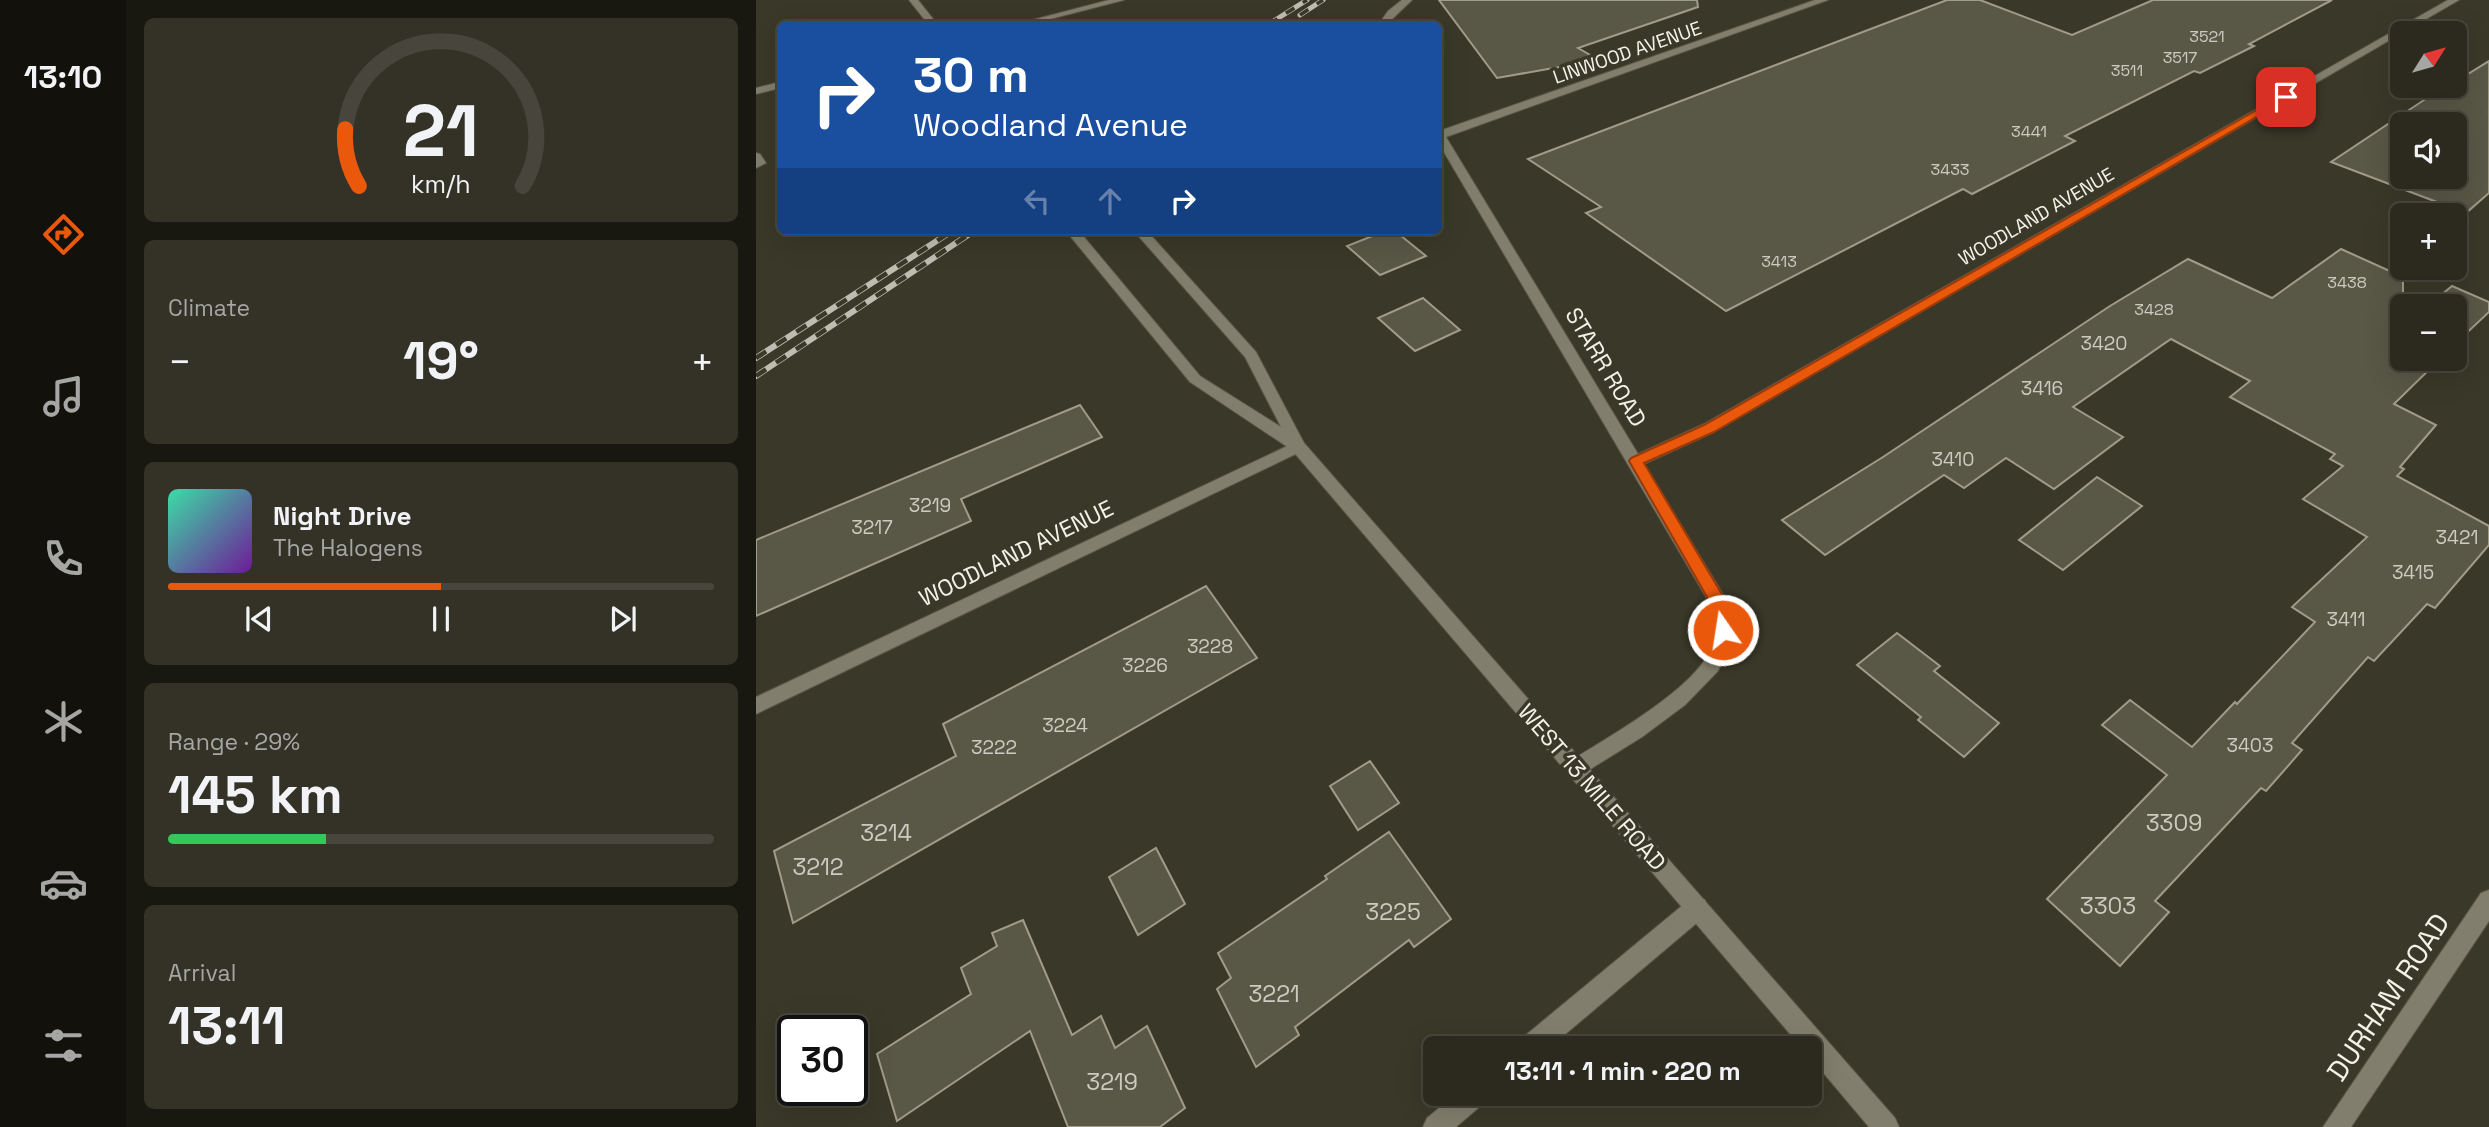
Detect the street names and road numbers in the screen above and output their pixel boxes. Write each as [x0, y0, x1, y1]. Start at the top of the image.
street label: LINWOOD AVENUE [1549, 15, 1705, 90]
street label: WOODLAND AVENUE [1954, 162, 2119, 271]
street label: STARR ROAD [1559, 302, 1653, 432]
street label: WOODLAND AVENUE [914, 493, 1118, 613]
street label: WEST 13 MILE ROAD [1511, 698, 1673, 876]
street label: DURHAM ROAD [2319, 906, 2457, 1088]

